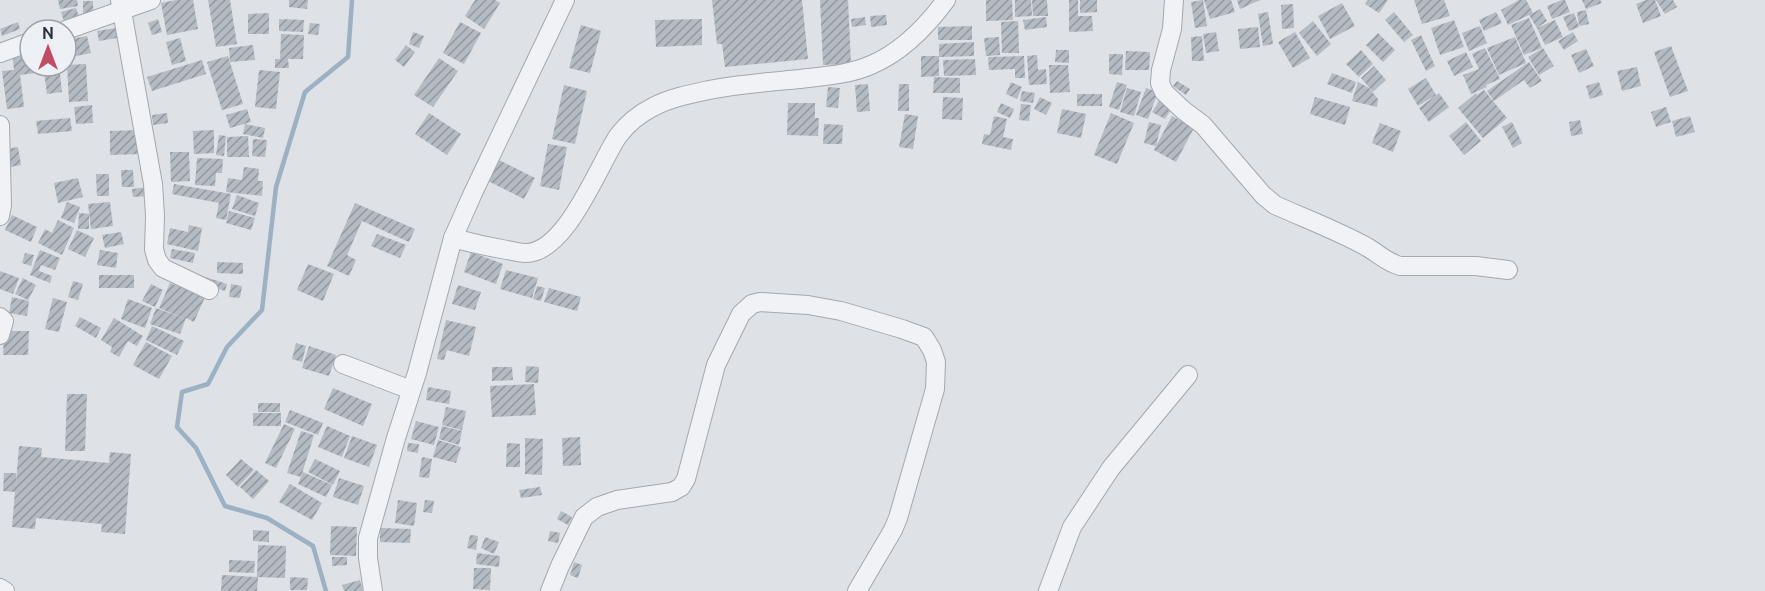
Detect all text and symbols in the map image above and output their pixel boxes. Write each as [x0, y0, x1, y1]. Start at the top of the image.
north arrow [18, 18, 78, 78]
text: N [42, 24, 54, 42]

